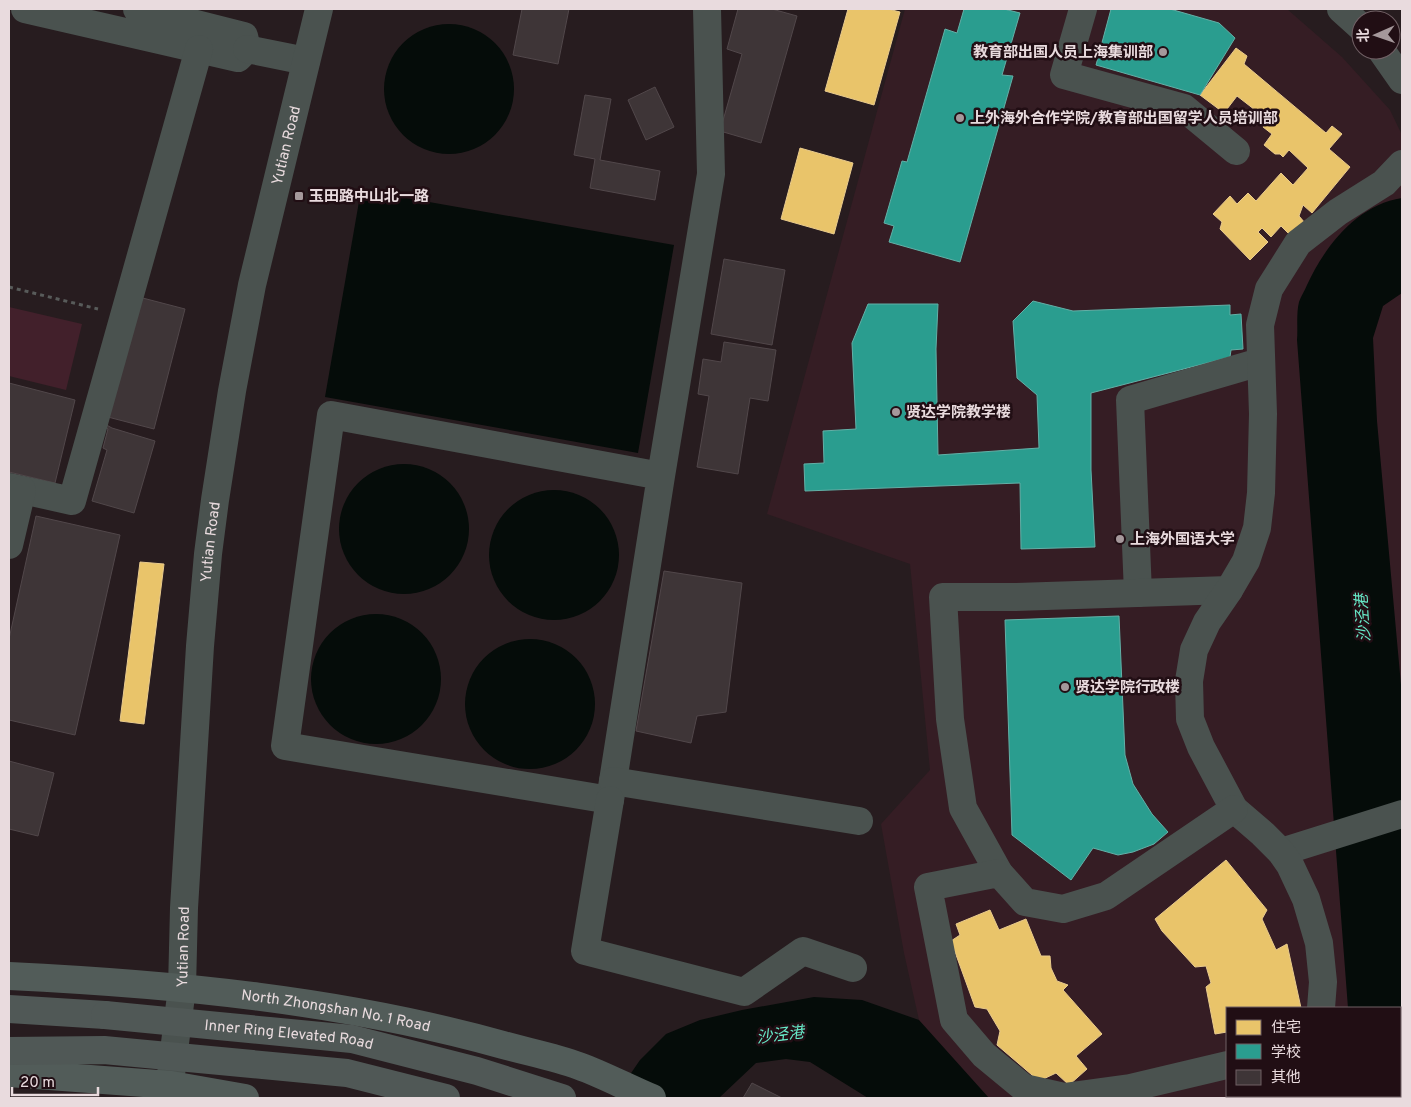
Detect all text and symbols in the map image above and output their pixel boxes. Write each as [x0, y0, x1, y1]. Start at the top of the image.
north arrow [1351, 10, 1401, 60]
text: 北 [1356, 28, 1373, 43]
place label: 教育部出国人员上海集训部 [973, 44, 1153, 63]
marker: 教育部出国人员上海集训部 [1157, 46, 1169, 58]
street label: Yutian Road [269, 104, 306, 187]
place label: 上外海外合作学院/教育部出国留学人员培训部 [970, 109, 1278, 129]
marker: 上外海外合作学院/教育部出国留学人员培训部 [954, 112, 966, 124]
place label: 玉田路中山北一路 [309, 188, 429, 207]
marker: 玉田路中山北一路 [293, 190, 305, 202]
place label: 贤达学院教学楼 [906, 403, 1011, 423]
marker: 贤达学院教学楼 [890, 406, 902, 418]
street label: Yutian Road [198, 501, 226, 583]
place label: 上海外国语大学 [1130, 530, 1235, 550]
marker: 上海外国语大学 [1114, 533, 1126, 545]
water label: 沙泾港 [1352, 591, 1376, 643]
place label: 贤达学院行政楼 [1075, 678, 1180, 698]
marker: 贤达学院行政楼 [1059, 681, 1071, 693]
street label: Yutian Road [174, 906, 195, 988]
street label: North Zhongshan No. 1 Road [240, 987, 432, 1037]
legend [1226, 1007, 1401, 1097]
street label: Inner Ring Elevated Road [203, 1017, 375, 1055]
text: 住宅 [1271, 1019, 1301, 1038]
water label: 沙泾港 [755, 1023, 807, 1049]
text: 学校 [1271, 1043, 1301, 1063]
scale bar [12, 1064, 99, 1096]
text: 其他 [1271, 1069, 1301, 1088]
text: 20 m [20, 1074, 55, 1093]

